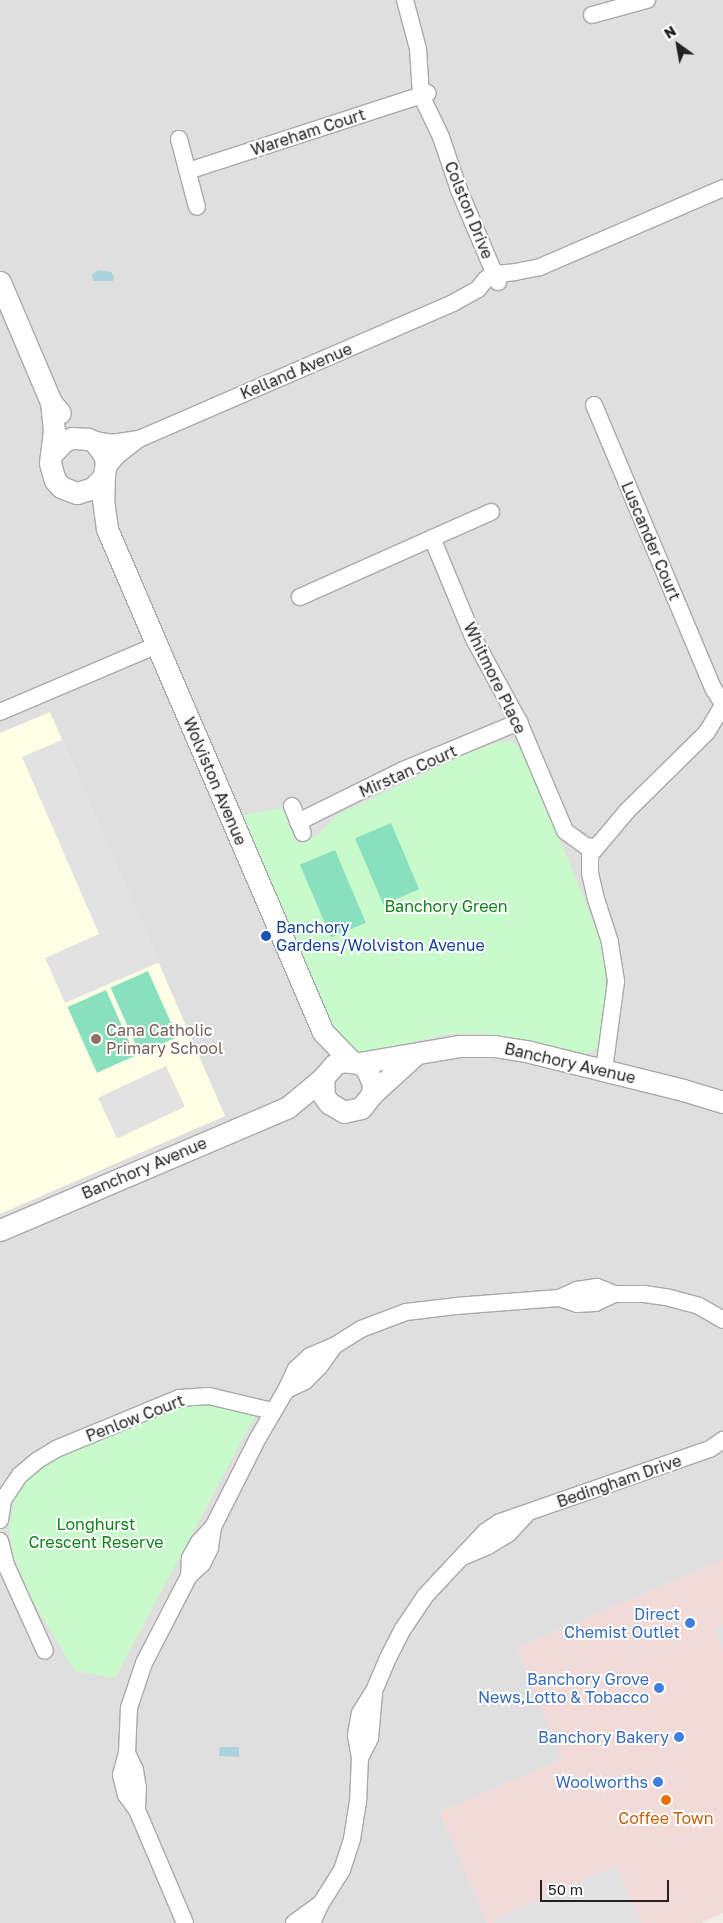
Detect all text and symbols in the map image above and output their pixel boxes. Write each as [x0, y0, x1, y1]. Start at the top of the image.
north arrow [653, 20, 703, 70]
text: N [661, 22, 679, 42]
street label: Wareham Court [248, 104, 368, 160]
street label: Colston Drive [441, 158, 497, 262]
street label: Kelland Avenue [237, 339, 355, 403]
street label: Luscander Court [617, 479, 685, 603]
street label: Whitmore Place [460, 619, 530, 737]
street label: Wolviston Avenue [179, 714, 251, 848]
street label: Mirstan Court [356, 741, 460, 801]
park label: Banchory Green [384, 896, 508, 916]
place label: Banchory Gardens/Wolviston Avenue [276, 917, 485, 955]
marker: Banchory Gardens/Wolviston Avenue [260, 930, 272, 942]
place label: Cana Catholic Primary School [106, 1020, 223, 1058]
marker: Cana Catholic Primary School [90, 1033, 102, 1045]
street label: Banchory Avenue [503, 1039, 637, 1087]
street label: Banchory Avenue [79, 1133, 209, 1203]
street label: Penlow Court [83, 1390, 187, 1446]
street label: Bedingham Drive [554, 1451, 684, 1511]
park label: Longhurst Crescent Reserve [28, 1514, 164, 1552]
place label: Direct Chemist Outlet [564, 1604, 680, 1642]
marker: Direct Chemist Outlet [684, 1617, 696, 1629]
place label: Banchory Grove News,Lotto & Tobacco [478, 1669, 649, 1707]
marker: Banchory Grove News,Lotto & Tobacco [653, 1682, 665, 1694]
place label: Banchory Bakery [538, 1727, 669, 1747]
marker: Banchory Bakery [673, 1731, 685, 1743]
place label: Woolworths [555, 1772, 648, 1792]
marker: Woolworths [652, 1776, 664, 1788]
marker: Coffee Town [660, 1794, 672, 1806]
place label: Coffee Town [618, 1808, 714, 1828]
scale bar [543, 1870, 672, 1902]
text: 50 m [548, 1880, 583, 1898]

